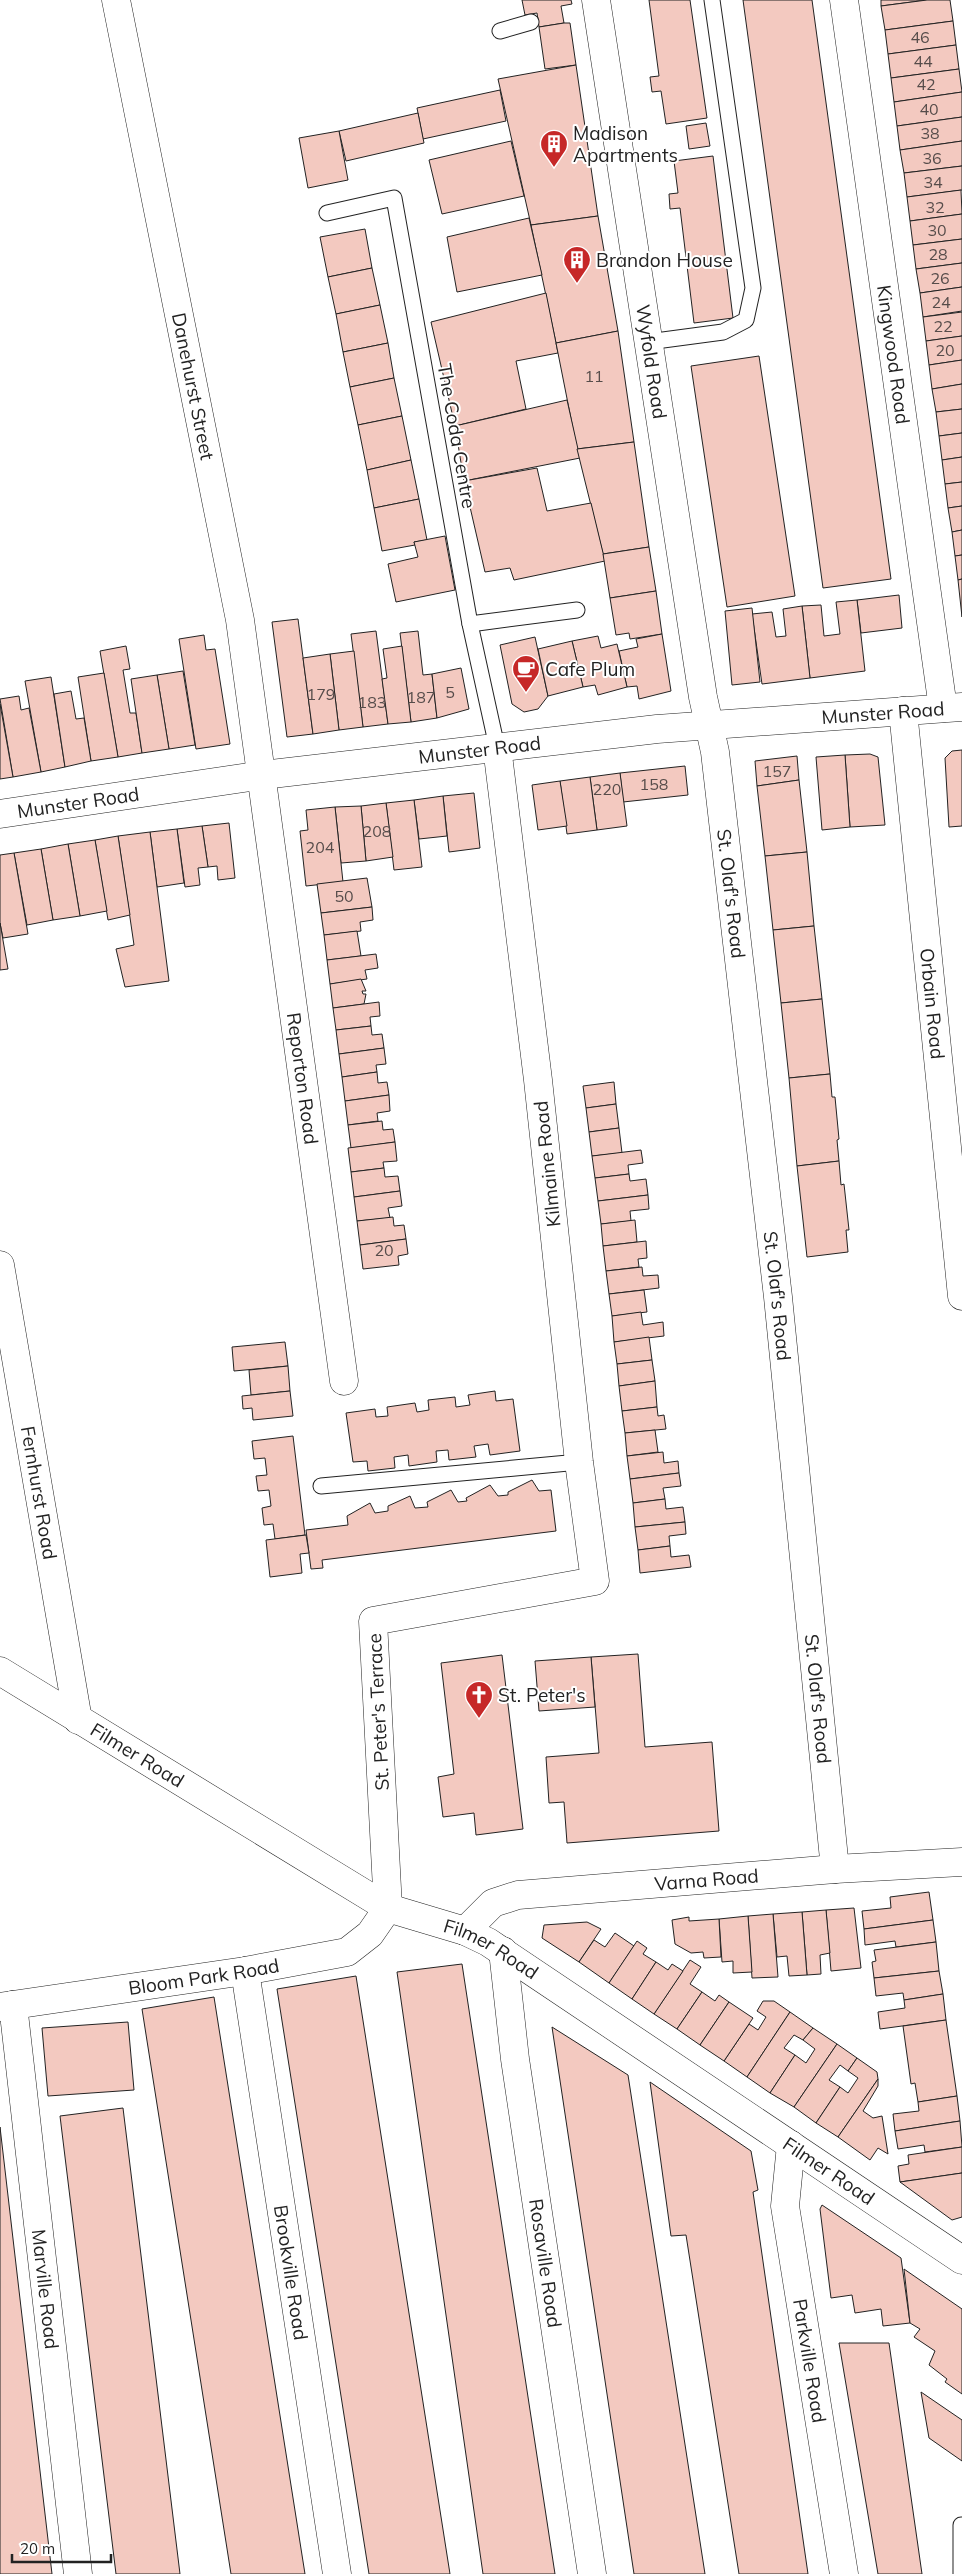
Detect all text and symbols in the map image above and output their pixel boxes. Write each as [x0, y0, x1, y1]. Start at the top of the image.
house number: 46 [910, 27, 930, 47]
house number: 44 [913, 51, 933, 71]
house number: 42 [916, 74, 936, 94]
house number: 40 [919, 99, 939, 119]
place label: Madison Apartments [573, 121, 678, 167]
house number: 38 [920, 123, 940, 143]
building icon: Madison Apartments [539, 129, 569, 168]
house number: 36 [922, 148, 942, 168]
house number: 34 [923, 172, 943, 192]
house number: 32 [925, 197, 945, 217]
house number: 30 [927, 220, 947, 240]
house number: 28 [928, 244, 948, 264]
building icon: Brandon House [562, 245, 592, 284]
place label: Brandon House [596, 248, 733, 272]
house number: 26 [930, 268, 950, 288]
street label: Kingwood Road [872, 283, 915, 426]
house number: 24 [931, 292, 951, 312]
street label: Wyfold Road [631, 303, 672, 421]
street label: Danehurst Street [167, 311, 220, 462]
house number: 22 [933, 316, 953, 336]
house number: 20 [935, 340, 955, 360]
street label: The Coda Centre [432, 362, 482, 510]
house number: 11 [584, 366, 604, 386]
cafe icon: Cafe Plum [511, 654, 541, 693]
place label: Cafe Plum [545, 657, 635, 681]
house number: 5 [445, 682, 455, 702]
house number: 179 [307, 684, 335, 704]
house number: 187 [407, 687, 435, 707]
house number: 183 [358, 692, 386, 712]
street label: Munster Road [821, 696, 945, 729]
street label: Munster Road [417, 731, 542, 769]
house number: 157 [763, 761, 791, 781]
house number: 158 [640, 774, 668, 794]
house number: 220 [593, 779, 621, 799]
street label: Munster Road [15, 782, 141, 823]
house number: 208 [363, 821, 391, 841]
street label: St. Olaf's Road [712, 827, 751, 960]
house number: 204 [306, 837, 335, 857]
house number: 50 [334, 886, 354, 906]
street label: Orbain Road [915, 947, 950, 1060]
street label: Reporton Road [282, 1011, 324, 1146]
street label: Kilmaine Road [528, 1100, 566, 1228]
street label: St. Olaf's Road [758, 1230, 796, 1362]
house number: 20 [374, 1240, 394, 1260]
street label: Fernhurst Road [16, 1424, 62, 1561]
street label: St. Peter's Terrace [362, 1633, 394, 1791]
street label: St. Olaf's Road [800, 1633, 836, 1765]
church icon: St. Peter's [464, 1680, 494, 1719]
place label: St. Peter's [498, 1683, 586, 1707]
street label: Filmer Road [86, 1717, 189, 1793]
street label: Varna Road [653, 1863, 760, 1896]
street label: Filmer Road [441, 1913, 543, 1984]
street label: Bloom Park Road [127, 1953, 281, 2000]
street label: Filmer Road [778, 2131, 879, 2210]
street label: Rosaville Road [524, 2197, 567, 2329]
street label: Brookville Road [269, 2203, 313, 2342]
street label: Marville Road [27, 2228, 64, 2351]
street label: Parkville Road [788, 2297, 832, 2425]
scale bar [12, 2532, 111, 2564]
text: 20 m [20, 2539, 55, 2558]

